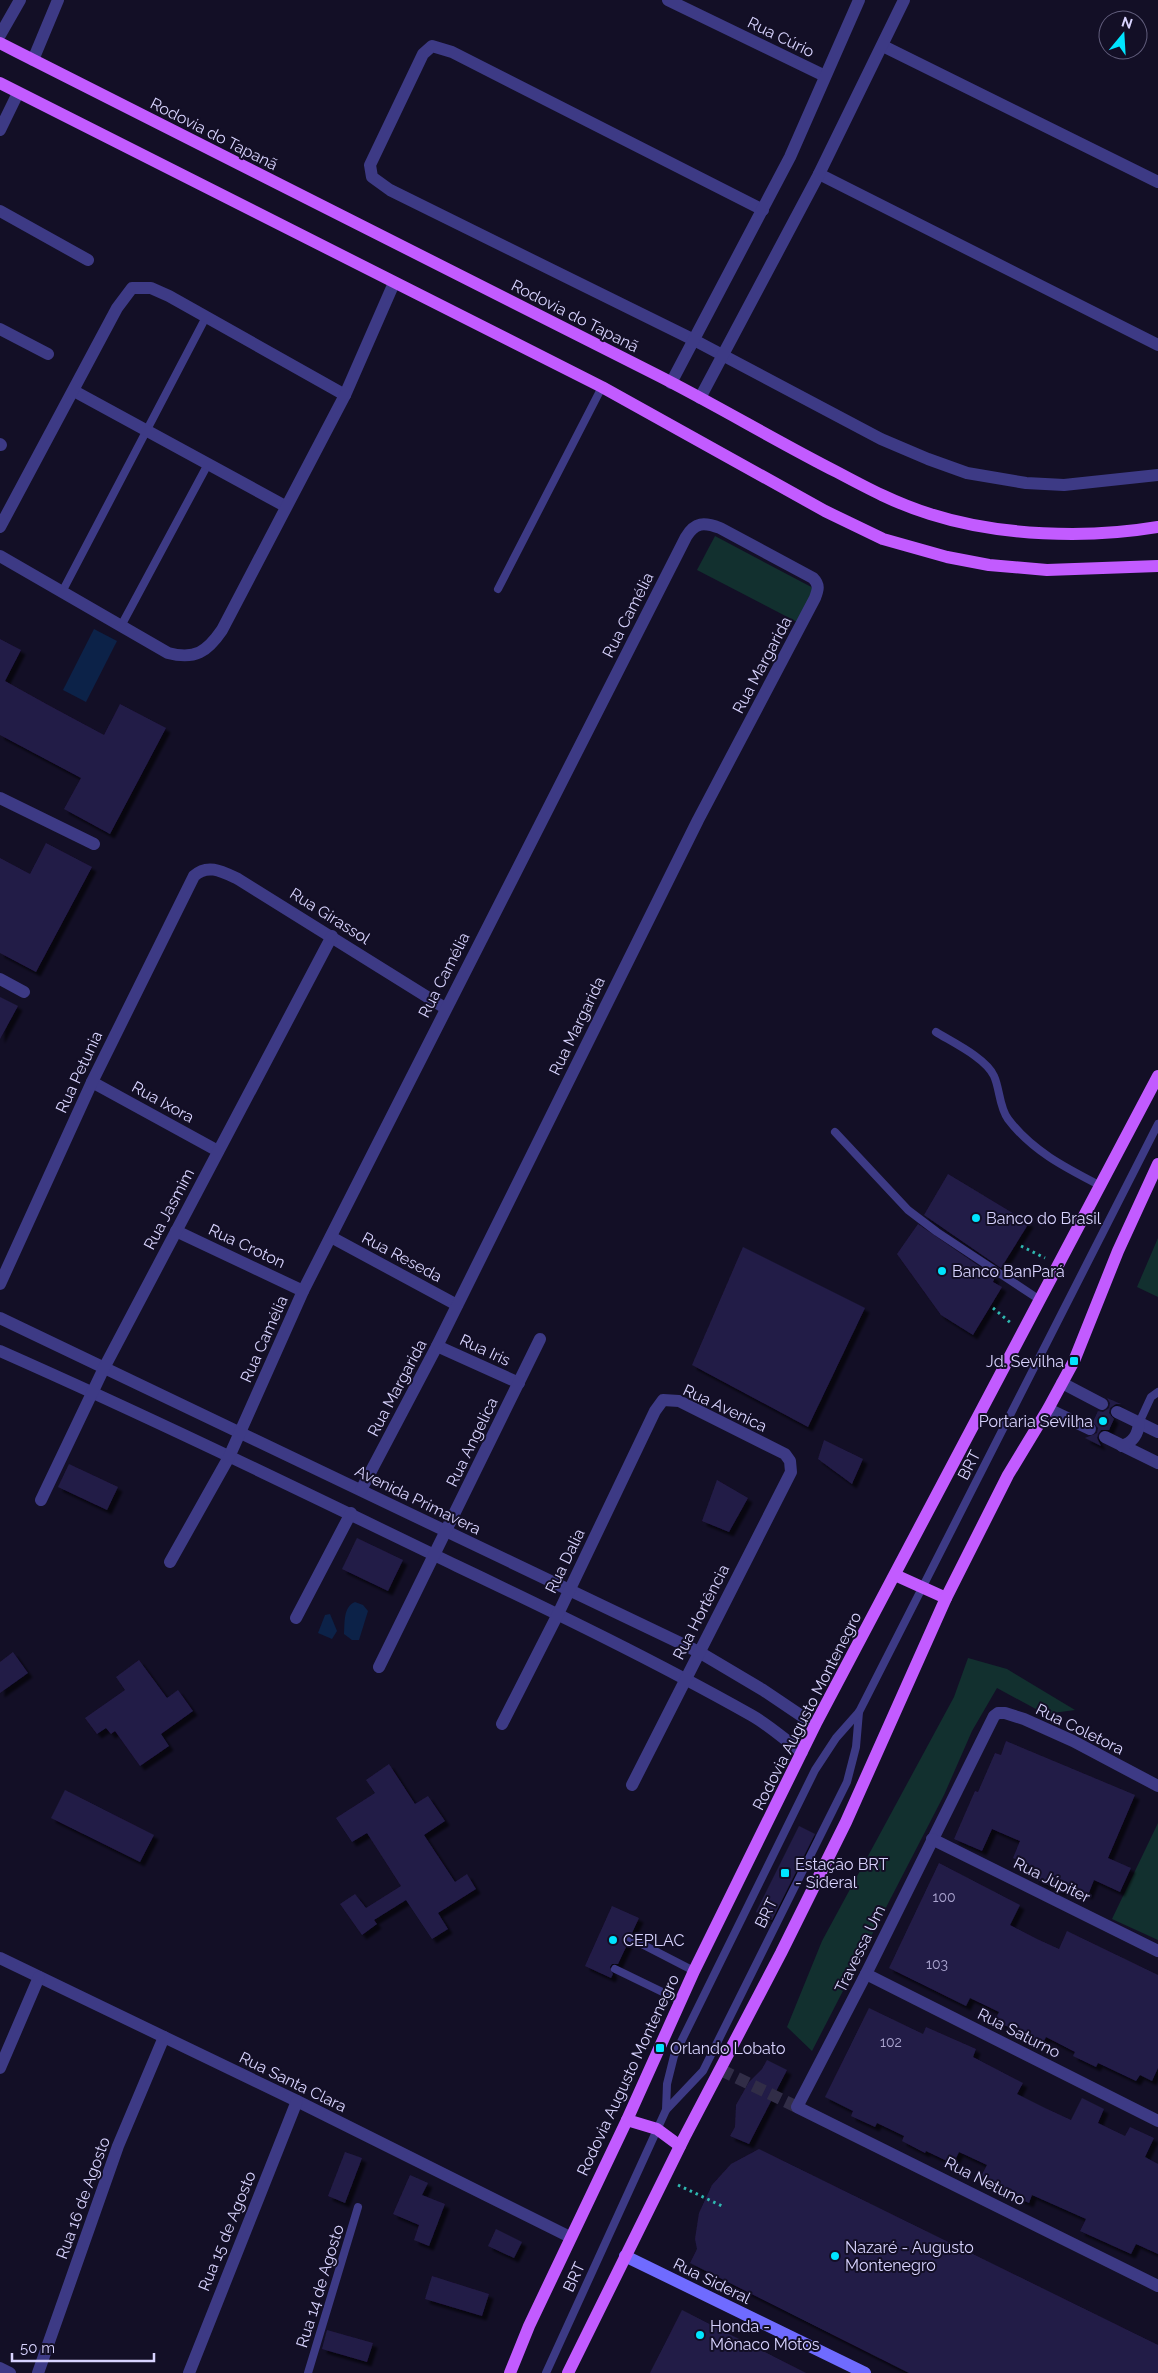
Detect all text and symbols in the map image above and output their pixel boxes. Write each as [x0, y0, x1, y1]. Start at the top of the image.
north arrow [1098, 10, 1148, 60]
street label: Rua Cúrio [745, 13, 817, 61]
text: N [1119, 13, 1135, 32]
street label: Rodovia do Tapanã [147, 94, 281, 174]
street label: Rodovia do Tapanã [508, 276, 642, 356]
street label: Rua Camélia [598, 569, 658, 661]
street label: Rua Margarida [728, 613, 796, 717]
street label: Rua Girassol [286, 884, 374, 949]
street label: Rua Camélia [414, 929, 474, 1021]
street label: Rua Margarida [545, 974, 609, 1078]
street label: Rua Petunia [52, 1028, 106, 1116]
street label: Rua Ixora [129, 1077, 197, 1127]
street label: Rua Jasmim [140, 1165, 198, 1253]
place label: Banco do Brasil [986, 1209, 1102, 1228]
marker: Banco do Brasil [970, 1212, 982, 1224]
street label: Rua Croton [206, 1220, 288, 1272]
street label: Rua Reseda [359, 1228, 445, 1286]
place label: Banco BanPará [952, 1262, 1065, 1281]
marker: Banco BanPará [936, 1265, 948, 1277]
street label: Rua Camélia [236, 1293, 292, 1385]
street label: Rua Iris [457, 1330, 513, 1370]
street label: Rua Margarida [363, 1336, 431, 1440]
place label: Jd. Sevilha [986, 1352, 1064, 1371]
marker: Jd. Sevilha [1068, 1355, 1080, 1367]
street label: Rua Avenica [680, 1380, 770, 1436]
street label: Rua Angelica [442, 1394, 502, 1490]
place label: Portaria Sevilha [979, 1412, 1093, 1431]
marker: Portaria Sevilha [1097, 1415, 1109, 1427]
street label: BRT [954, 1447, 985, 1483]
street label: Avenida Primavera [352, 1461, 484, 1539]
street label: Rua Dalia [541, 1526, 589, 1596]
street label: Rua Hortência [669, 1561, 733, 1663]
street label: Rodovia Augusto Montenegro [749, 1609, 865, 1813]
street label: Rua Coletora [1033, 1699, 1127, 1759]
street label: Rua Júpiter [1011, 1853, 1094, 1907]
place label: Estação BRT - Sideral [795, 1855, 889, 1892]
marker: Estação BRT - Sideral [779, 1867, 791, 1879]
house number: 100 [932, 1889, 956, 1905]
street label: BRT [751, 1895, 781, 1931]
street label: Travessa Um [831, 1902, 889, 1996]
place label: CEPLAC [623, 1931, 684, 1950]
marker: CEPLAC [607, 1934, 619, 1946]
house number: 103 [926, 1956, 948, 1972]
street label: Rodovia Augusto Montenegro [573, 1971, 683, 2179]
street label: Rua Saturno [974, 2004, 1064, 2062]
house number: 102 [880, 2034, 902, 2050]
place label: Orlando Lobato [670, 2039, 785, 2058]
marker: Orlando Lobato [654, 2042, 666, 2054]
street label: Rua Santa Clara [236, 2048, 350, 2116]
street label: Rua 16 de Agosto [52, 2134, 114, 2262]
street label: Rua Netuno [942, 2153, 1028, 2209]
street label: Rua 15 de Agosto [194, 2168, 260, 2294]
street label: Rua 14 de Agosto [292, 2222, 348, 2350]
place label: Nazaré - Augusto Montenegro [845, 2238, 974, 2275]
marker: Nazaré - Augusto Montenegro [829, 2250, 841, 2262]
street label: Rua Sideral [670, 2254, 754, 2308]
street label: BRT [559, 2259, 589, 2295]
place label: Honda - Mônaco Motos [710, 2317, 820, 2354]
marker: Honda - Mônaco Motos [694, 2329, 706, 2341]
scale bar [12, 2330, 155, 2362]
text: 50 m [20, 2339, 55, 2357]

